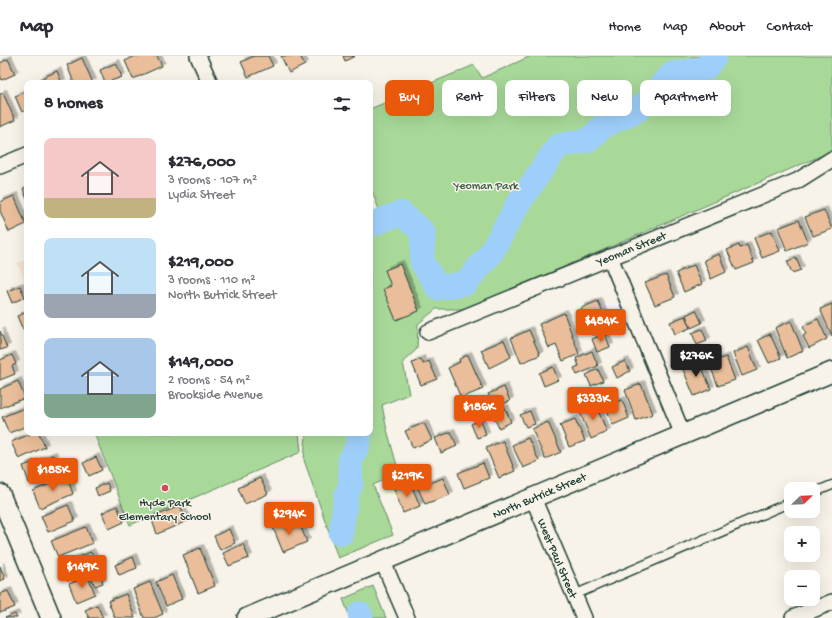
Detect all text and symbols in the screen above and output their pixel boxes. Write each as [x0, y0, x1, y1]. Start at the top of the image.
text: Map [20, 16, 53, 39]
text: Home [609, 19, 641, 36]
text: Map [663, 19, 687, 36]
text: About [709, 19, 745, 36]
text: Contact [767, 19, 812, 36]
chip: Buy [385, 80, 434, 116]
chip: Rent [442, 80, 497, 116]
chip: Filters [505, 80, 569, 116]
chip: New [577, 80, 632, 116]
chip: Apartment [640, 80, 731, 116]
icon: filters [331, 93, 353, 115]
text: 8 homes [44, 94, 102, 114]
text: $276,000 [168, 153, 236, 173]
icon: home [76, 154, 124, 202]
text: 3 rooms · 107 m² [168, 173, 257, 188]
park label: Yeoman Park [453, 180, 520, 194]
text: Lydia Street [168, 188, 235, 203]
street label: Yeoman Street [594, 229, 670, 271]
text: $219,000 [168, 253, 234, 273]
icon: home [76, 254, 124, 302]
text: 3 rooms · 110 m² [168, 273, 256, 288]
text: North Butrick Street [168, 288, 277, 303]
pin: $484K [573, 309, 629, 343]
text: $484K [585, 314, 617, 329]
pin: $276K [668, 344, 724, 378]
text: $276K [680, 349, 712, 364]
text: $149,000 [168, 353, 233, 373]
icon: home [76, 354, 124, 402]
text: 2 rooms · 54 m² [168, 373, 250, 388]
pin: $333K [565, 387, 621, 421]
text: Brookside Avenue [168, 388, 263, 403]
text: $333K [576, 392, 610, 407]
pin: $186K [451, 395, 507, 429]
text: $186K [463, 400, 495, 415]
pin: $185K [25, 458, 81, 492]
text: $185K [37, 463, 69, 478]
pin: $219K [379, 464, 435, 498]
text: $219K [391, 469, 423, 484]
street label: North Butrick Street [491, 470, 590, 523]
north arrow [784, 482, 820, 518]
map controls [784, 482, 820, 606]
marker: Hyde Park Elementary School [160, 483, 170, 493]
place label: Hyde Park Elementary School [119, 497, 212, 525]
pin: $294K [261, 502, 317, 536]
text: $294K [273, 507, 305, 522]
street label: West Paul Street [533, 517, 580, 602]
button: + [784, 526, 820, 562]
pin: $149K [54, 555, 110, 589]
text: $149K [67, 560, 97, 575]
button: − [784, 570, 820, 606]

